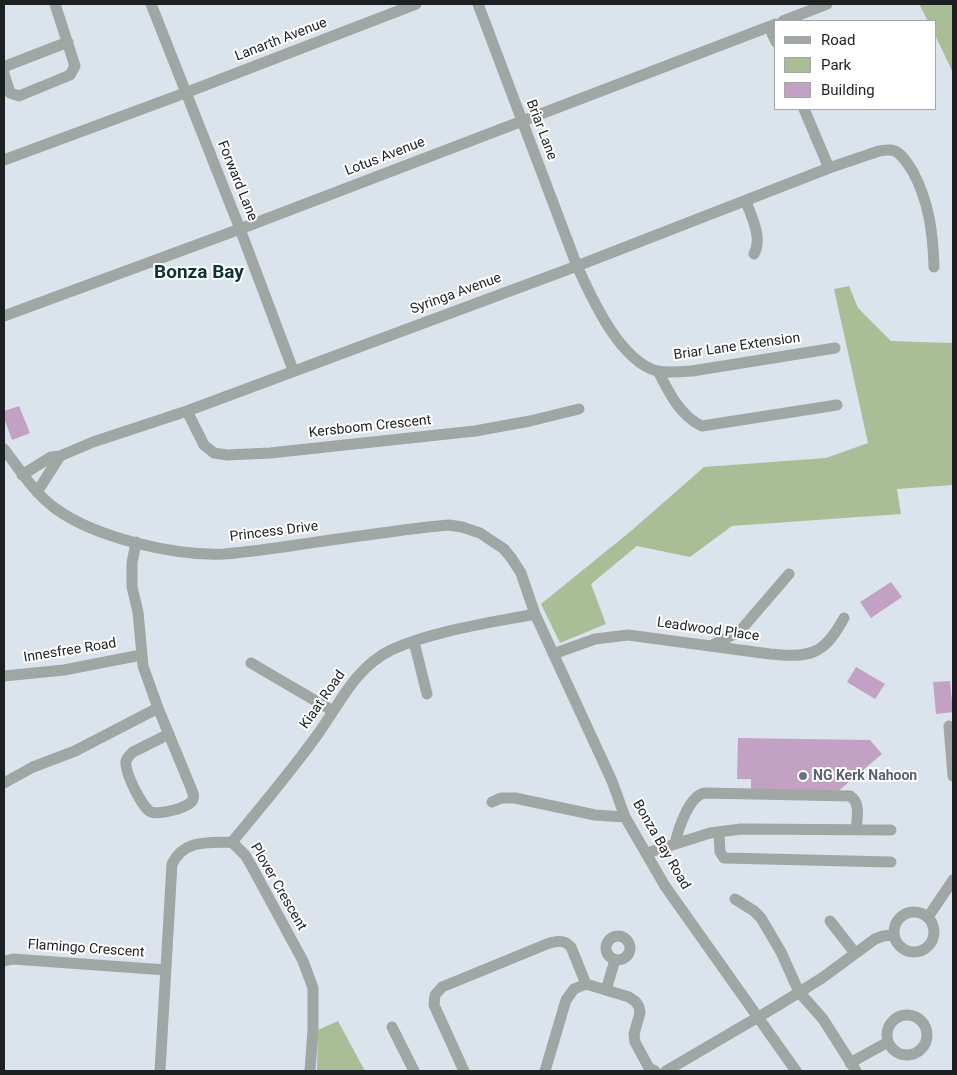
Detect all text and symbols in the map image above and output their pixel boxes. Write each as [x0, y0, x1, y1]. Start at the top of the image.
street label: Lanarth Avenue [233, 15, 329, 65]
legend [774, 20, 937, 110]
text: Road [821, 31, 855, 49]
text: Park [821, 56, 851, 74]
text: Building [821, 81, 875, 99]
street label: Briar Lane [522, 98, 560, 162]
street label: Lotus Avenue [343, 134, 427, 180]
street label: Forward Lane [213, 139, 261, 223]
district label: Bonza Bay [154, 262, 244, 284]
street label: Syringa Avenue [408, 270, 504, 318]
street label: Briar Lane Extension [673, 330, 801, 364]
street label: Kersboom Crescent [308, 412, 432, 442]
street label: Princess Drive [229, 518, 319, 546]
street label: Leadwood Place [656, 615, 760, 645]
street label: Innesfree Road [22, 635, 118, 667]
street label: Kiaat Road [297, 667, 349, 733]
place label: NG Kerk Nahoon [813, 768, 917, 784]
marker: NG Kerk Nahoon [797, 770, 809, 782]
street label: Bonza Bay Road [628, 797, 694, 893]
street label: Plover Crescent [246, 840, 310, 934]
street label: Flamingo Crescent [27, 937, 145, 961]

